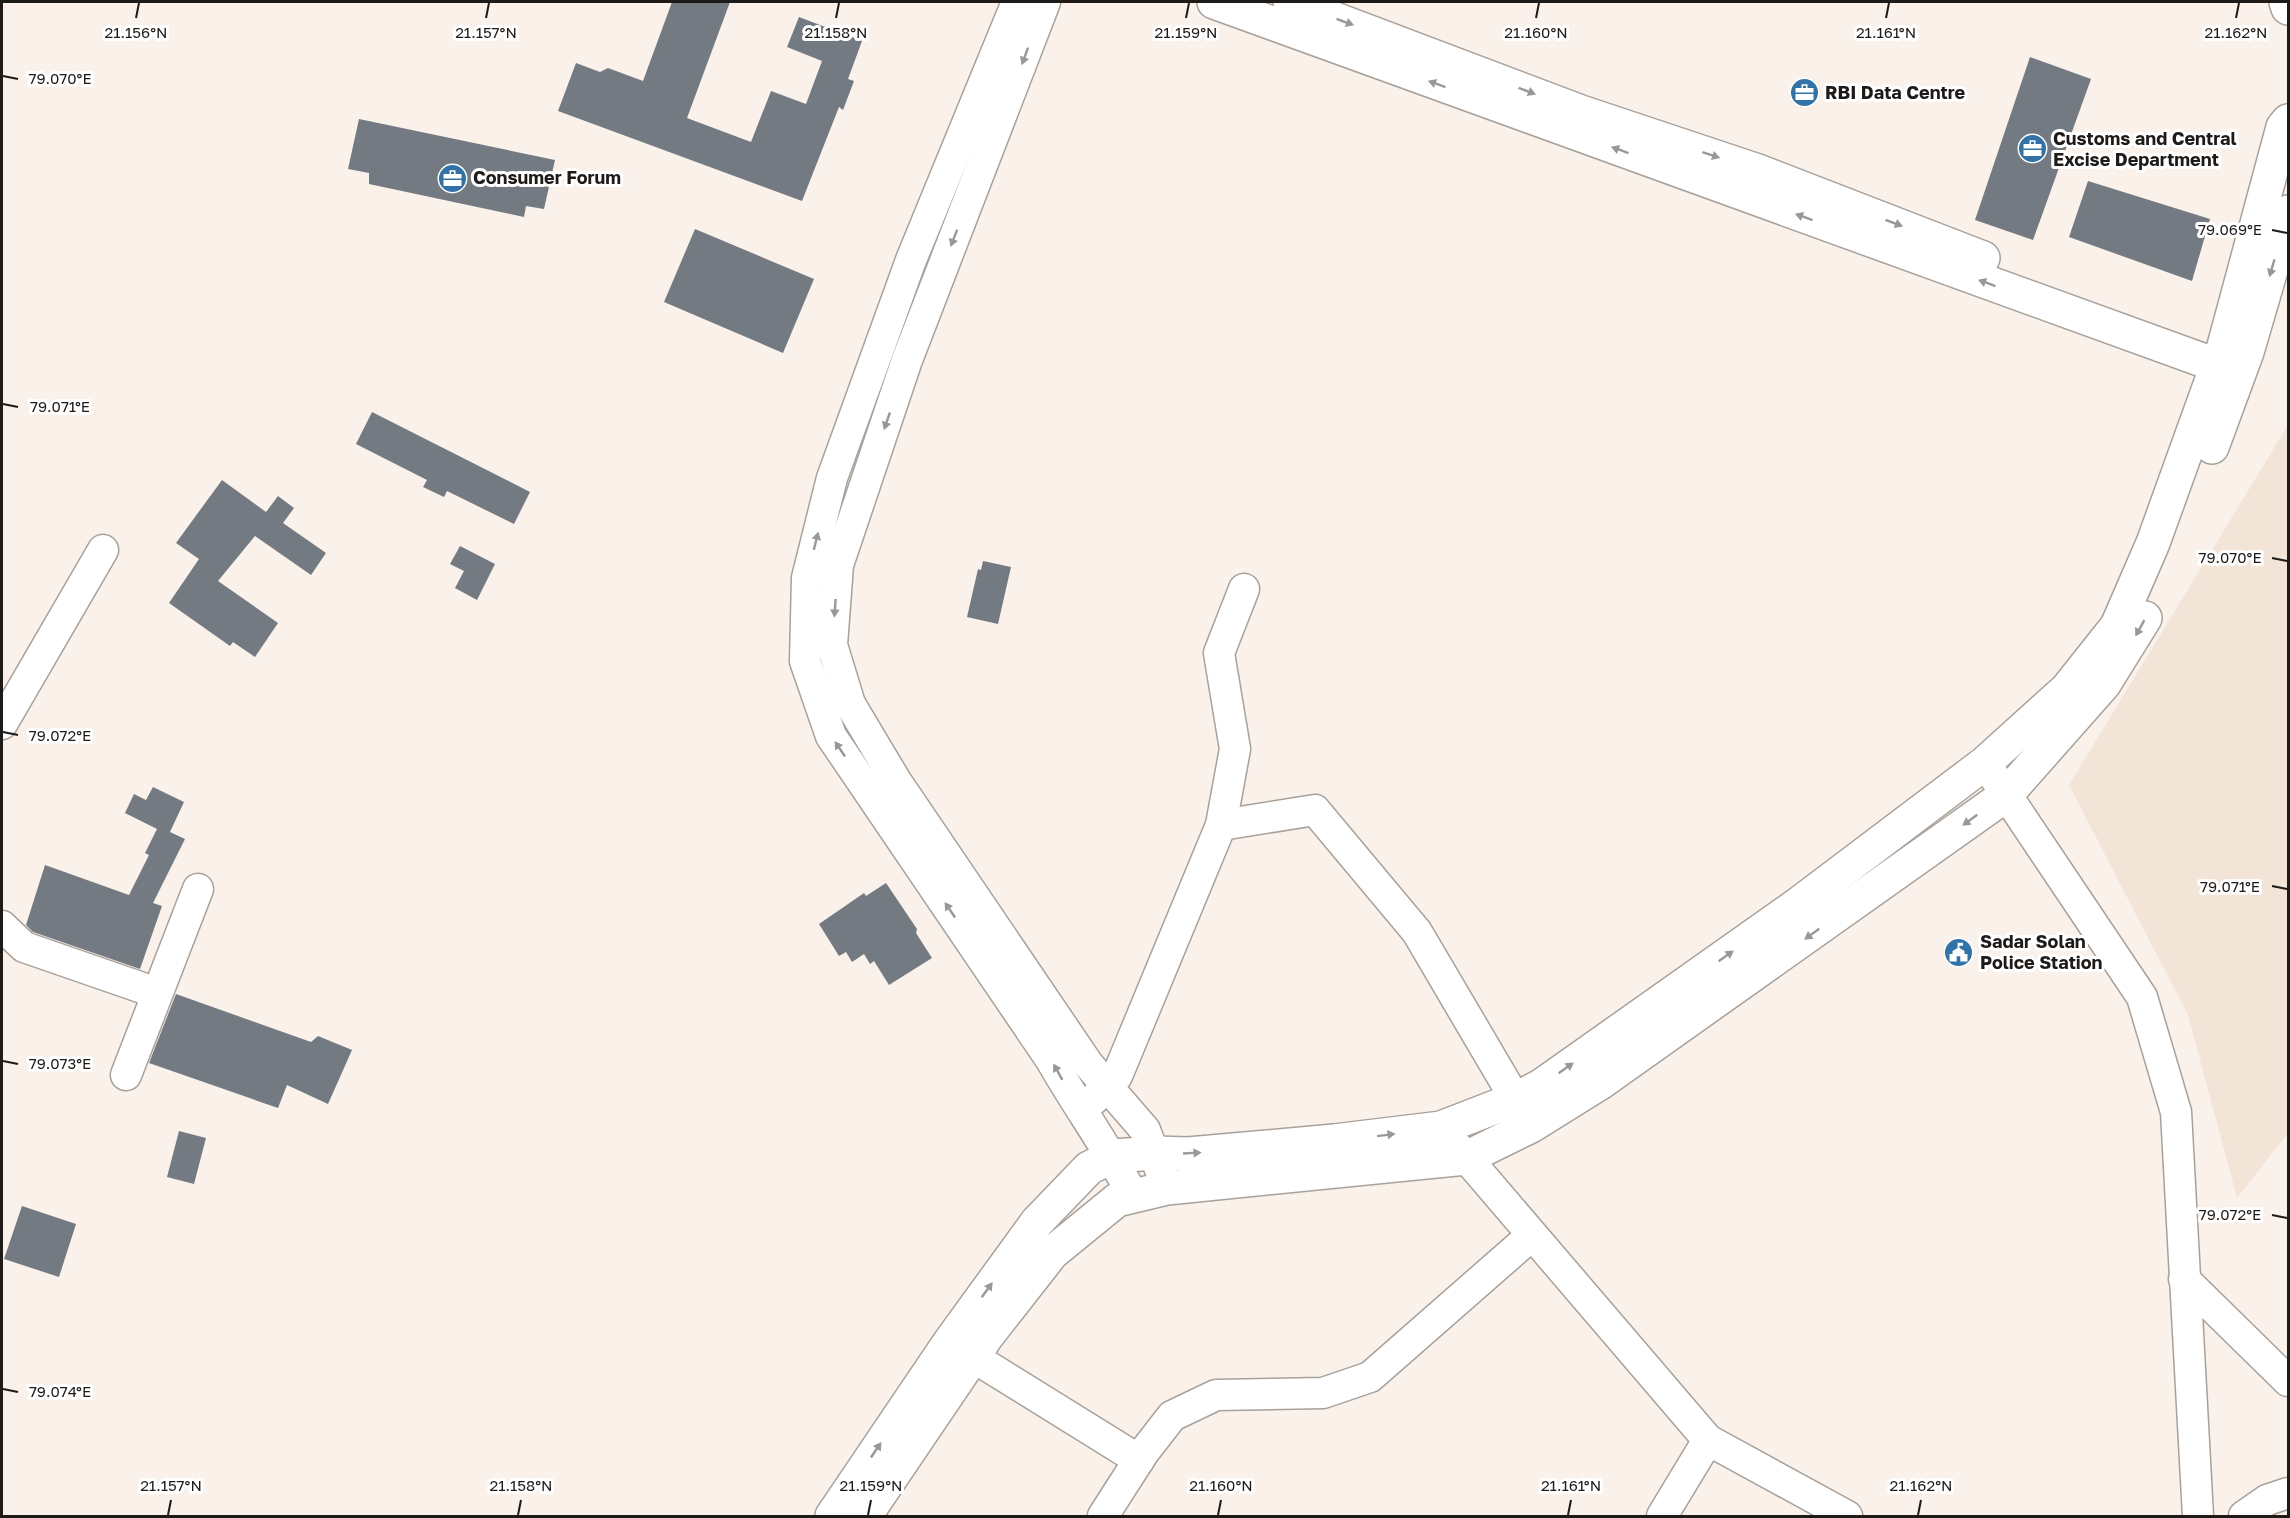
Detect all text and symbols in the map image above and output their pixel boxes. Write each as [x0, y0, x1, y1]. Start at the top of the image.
one-way arrow [1336, 18, 1354, 27]
text: 21.156°N [105, 23, 167, 41]
text: 21.157°N [455, 23, 517, 41]
text: 21.158°N [805, 23, 867, 41]
text: 21.159°N [1155, 23, 1217, 41]
text: 21.160°N [1504, 23, 1568, 41]
text: 21.161°N [1856, 23, 1916, 41]
text: 21.162°N [2205, 23, 2267, 41]
one-way arrow [1019, 47, 1029, 65]
text: 79.070°E [28, 69, 92, 87]
office icon: RBI Data Centre [1788, 77, 1820, 109]
one-way arrow [1428, 78, 1446, 88]
place label: RBI Data Centre [1825, 81, 1966, 103]
one-way arrow [1518, 87, 1536, 97]
place label: Customs and Central Excise Department [2053, 127, 2236, 170]
office icon: Customs and Central Excise Department [2016, 133, 2048, 165]
one-way arrow [1611, 145, 1629, 155]
one-way arrow [1702, 151, 1720, 161]
office icon: Consumer Forum [436, 162, 468, 194]
place label: Consumer Forum [473, 166, 621, 188]
one-way arrow [1794, 211, 1812, 221]
one-way arrow [1885, 219, 1903, 228]
text: 79.069°E [2198, 220, 2262, 238]
one-way arrow [949, 229, 958, 247]
one-way arrow [2267, 259, 2276, 277]
one-way arrow [1978, 278, 1996, 287]
text: 79.071°E [30, 397, 90, 415]
one-way arrow [881, 412, 891, 430]
one-way arrow [812, 532, 822, 551]
text: 79.070°E [2198, 548, 2262, 566]
one-way arrow [830, 598, 840, 617]
one-way arrow [2135, 620, 2145, 637]
text: 79.072°E [29, 726, 91, 744]
one-way arrow [835, 741, 846, 757]
one-way arrow [1963, 814, 1979, 826]
text: 79.071°E [2200, 877, 2260, 895]
one-way arrow [944, 902, 955, 919]
one-way arrow [1804, 928, 1820, 940]
place label: Sadar Solan Police Station [1980, 930, 2103, 973]
public building icon: Sadar Solan Police Station [1943, 936, 1975, 968]
one-way arrow [1717, 950, 1733, 962]
text: 79.073°E [29, 1054, 91, 1072]
one-way arrow [1558, 1062, 1574, 1074]
one-way arrow [1053, 1063, 1063, 1080]
one-way arrow [1377, 1130, 1396, 1139]
one-way arrow [1183, 1149, 1202, 1158]
text: 79.072°E [2199, 1205, 2261, 1223]
one-way arrow [981, 1283, 993, 1298]
text: 79.074°E [29, 1382, 91, 1400]
one-way arrow [870, 1442, 881, 1458]
text: 21.157°N [140, 1476, 202, 1494]
text: 21.158°N [490, 1476, 552, 1494]
text: 21.159°N [840, 1476, 902, 1494]
text: 21.160°N [1189, 1476, 1253, 1494]
text: 21.161°N [1541, 1476, 1601, 1494]
text: 21.162°N [1890, 1476, 1952, 1494]

